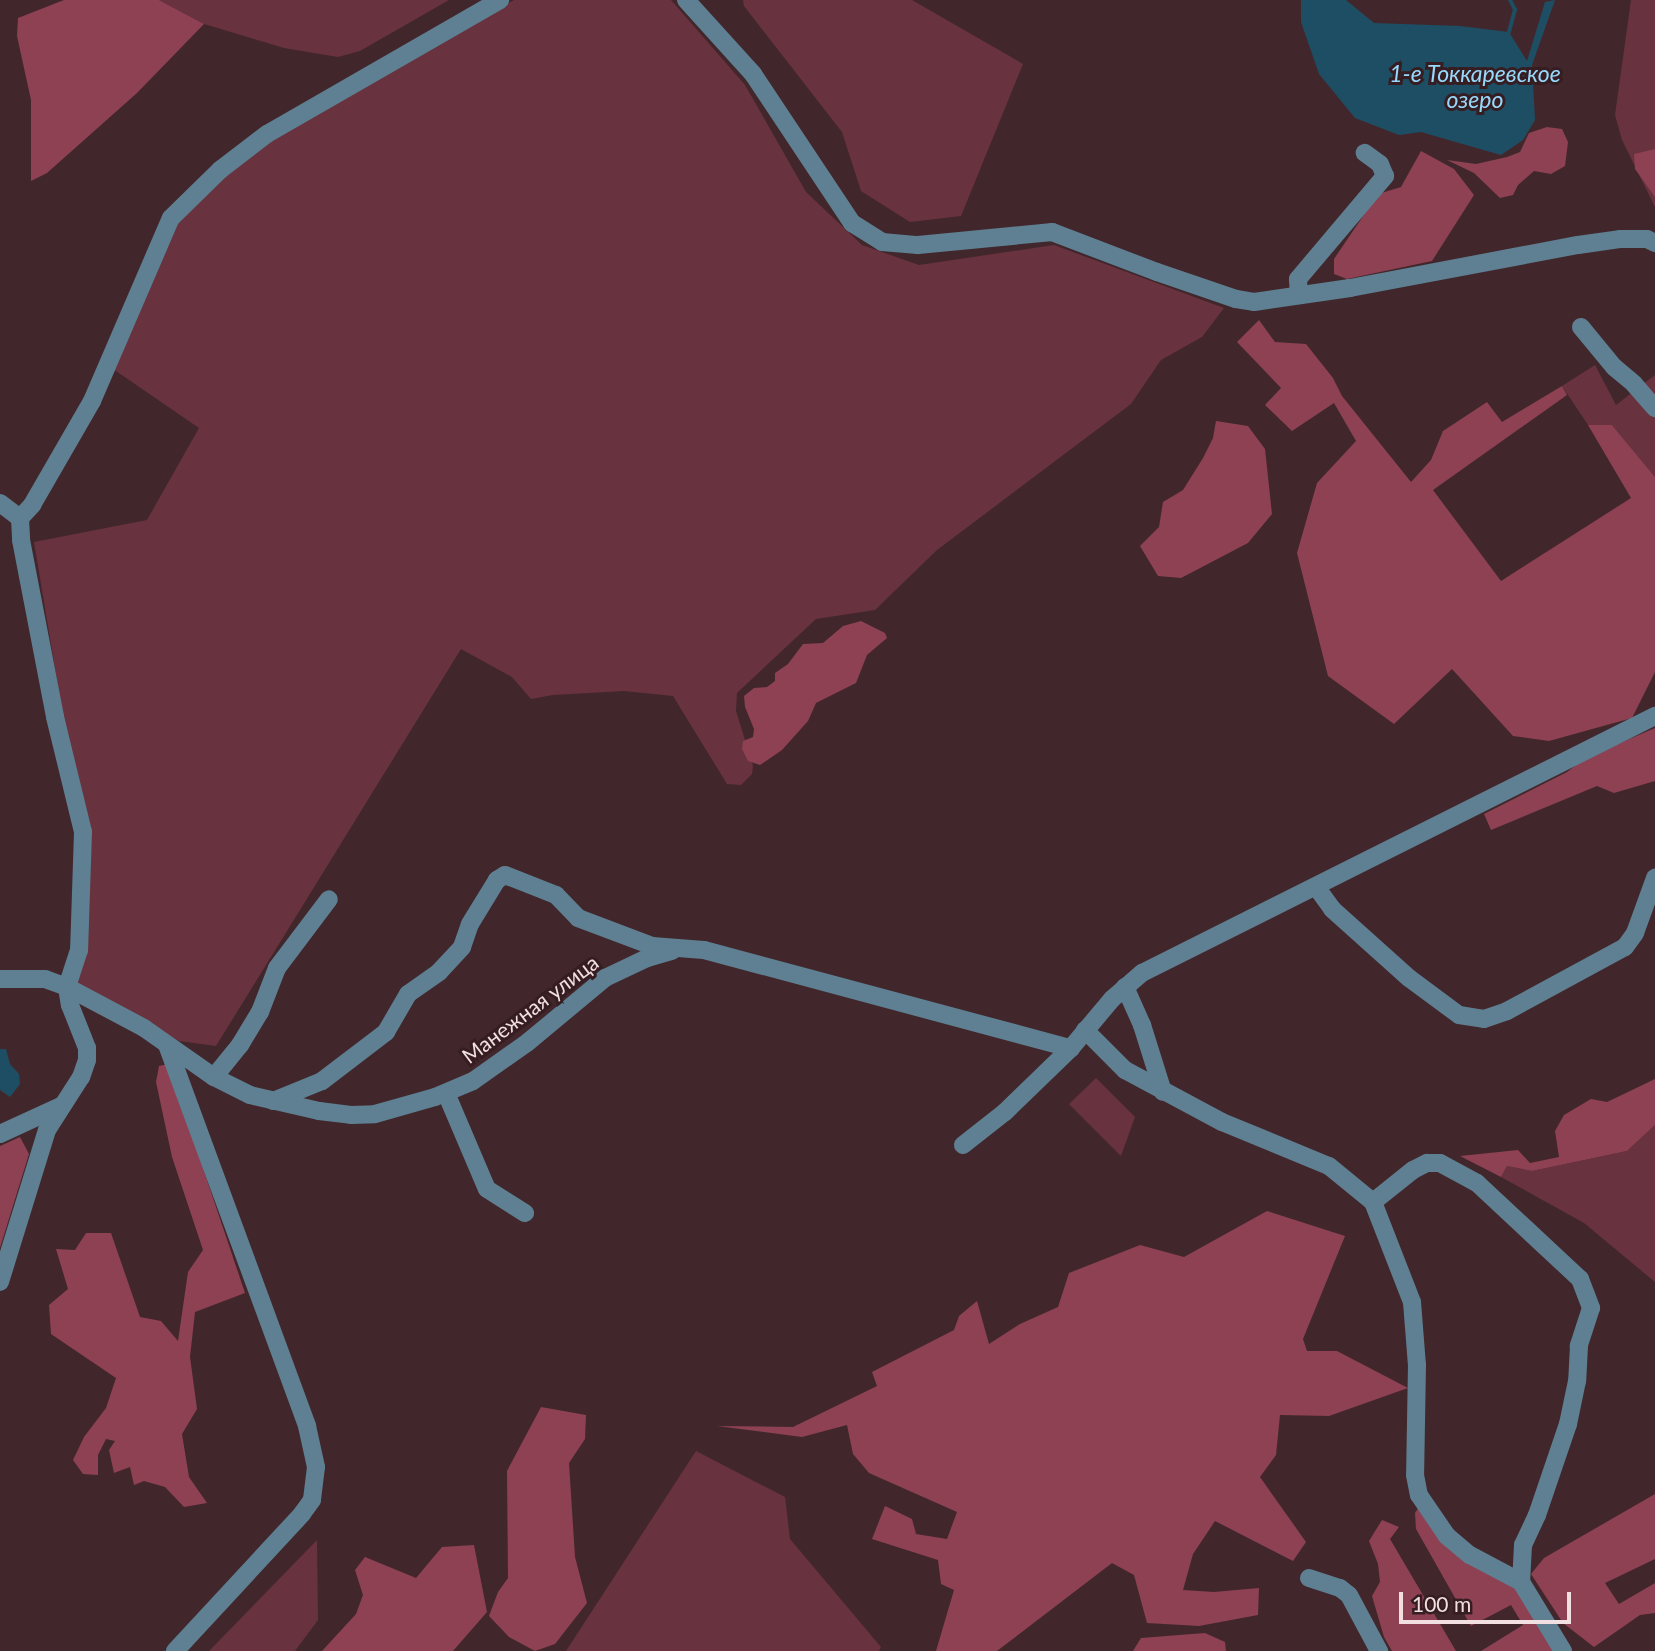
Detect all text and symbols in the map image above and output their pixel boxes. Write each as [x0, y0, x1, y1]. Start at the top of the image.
water label: 1-е Токкаревское озеро [1389, 59, 1561, 113]
street label: Манежная улица [457, 949, 603, 1069]
scale bar [1403, 1578, 1574, 1622]
text: 100 m [1412, 1591, 1471, 1616]

